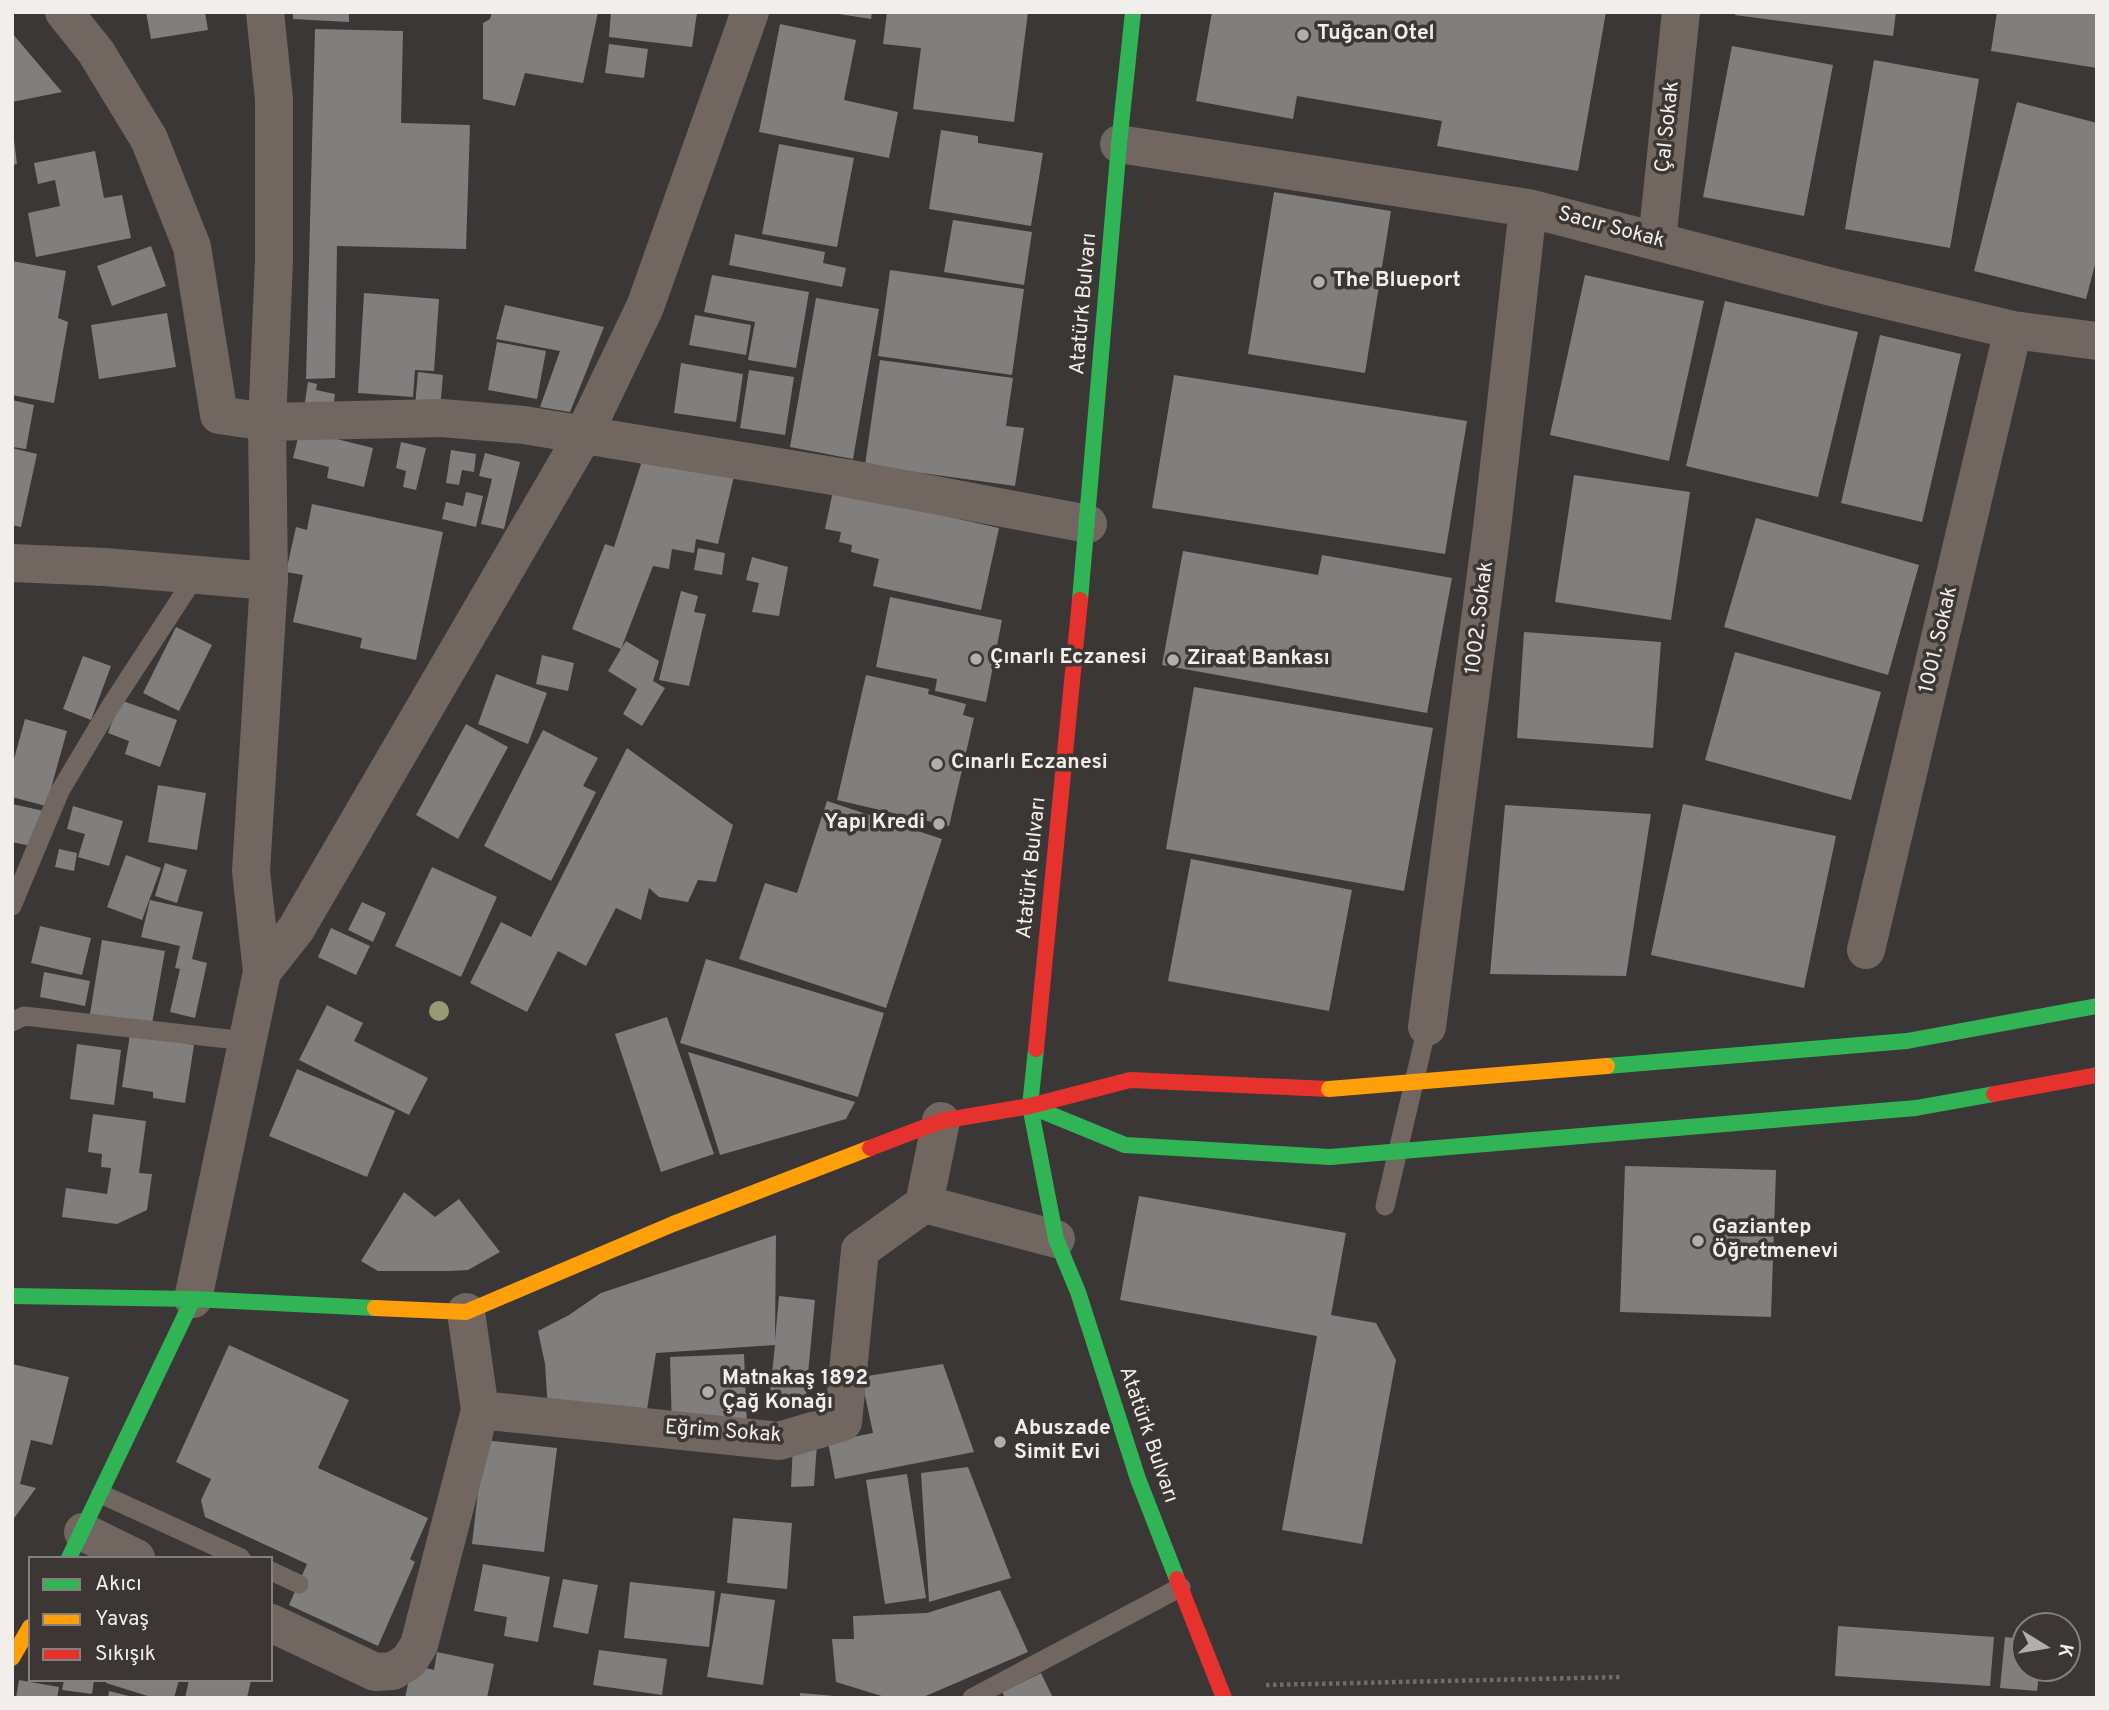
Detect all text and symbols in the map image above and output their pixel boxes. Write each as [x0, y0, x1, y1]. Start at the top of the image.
place label: Tuğcan Otel [1317, 22, 1435, 48]
marker: Tuğcan Otel [1295, 27, 1311, 43]
street label: Çal Sokak [1652, 80, 1686, 174]
street label: Sacır Sokak [1555, 203, 1667, 255]
street label: Atatürk Bulvarı [1066, 232, 1104, 376]
place label: The Blueport [1333, 269, 1461, 295]
marker: The Blueport [1311, 274, 1327, 290]
street label: 1002. Sokak [1462, 560, 1500, 676]
street label: 1001. Sokak [1915, 584, 1965, 696]
place label: Çınarlı Eczanesi [990, 646, 1147, 672]
place label: Ziraat Bankası [1187, 647, 1330, 673]
marker: Çınarlı Eczanesi [968, 651, 984, 667]
marker: Ziraat Bankası [1165, 652, 1181, 668]
place label: Cınarlı Eczanesi [951, 751, 1108, 777]
marker: Cınarlı Eczanesi [929, 756, 945, 772]
street label: Atatürk Bulvarı [1013, 796, 1053, 940]
place label: Yapı Kredi [824, 811, 925, 837]
marker: Yapı Kredi [931, 816, 947, 832]
place label: Gaziantep Öğretmenevi [1712, 1216, 1838, 1266]
marker: Gaziantep Öğretmenevi [1690, 1233, 1706, 1249]
street label: Atatürk Bulvarı [1112, 1364, 1182, 1506]
place label: Matnakaş 1892 Çağ Konağı [722, 1367, 868, 1417]
marker: Matnakaş 1892 Çağ Konağı [700, 1384, 716, 1400]
street label: Eğrim Sokak [664, 1416, 782, 1450]
place label: Abuszade Simit Evi [1014, 1417, 1111, 1467]
marker: Abuszade Simit Evi [992, 1434, 1008, 1450]
legend [28, 1556, 273, 1682]
text: Akıcı [95, 1571, 142, 1598]
text: Yavaş [95, 1606, 149, 1633]
north arrow [2011, 1612, 2081, 1682]
text: Sıkışık [95, 1641, 156, 1668]
text: K [2052, 1642, 2078, 1660]

